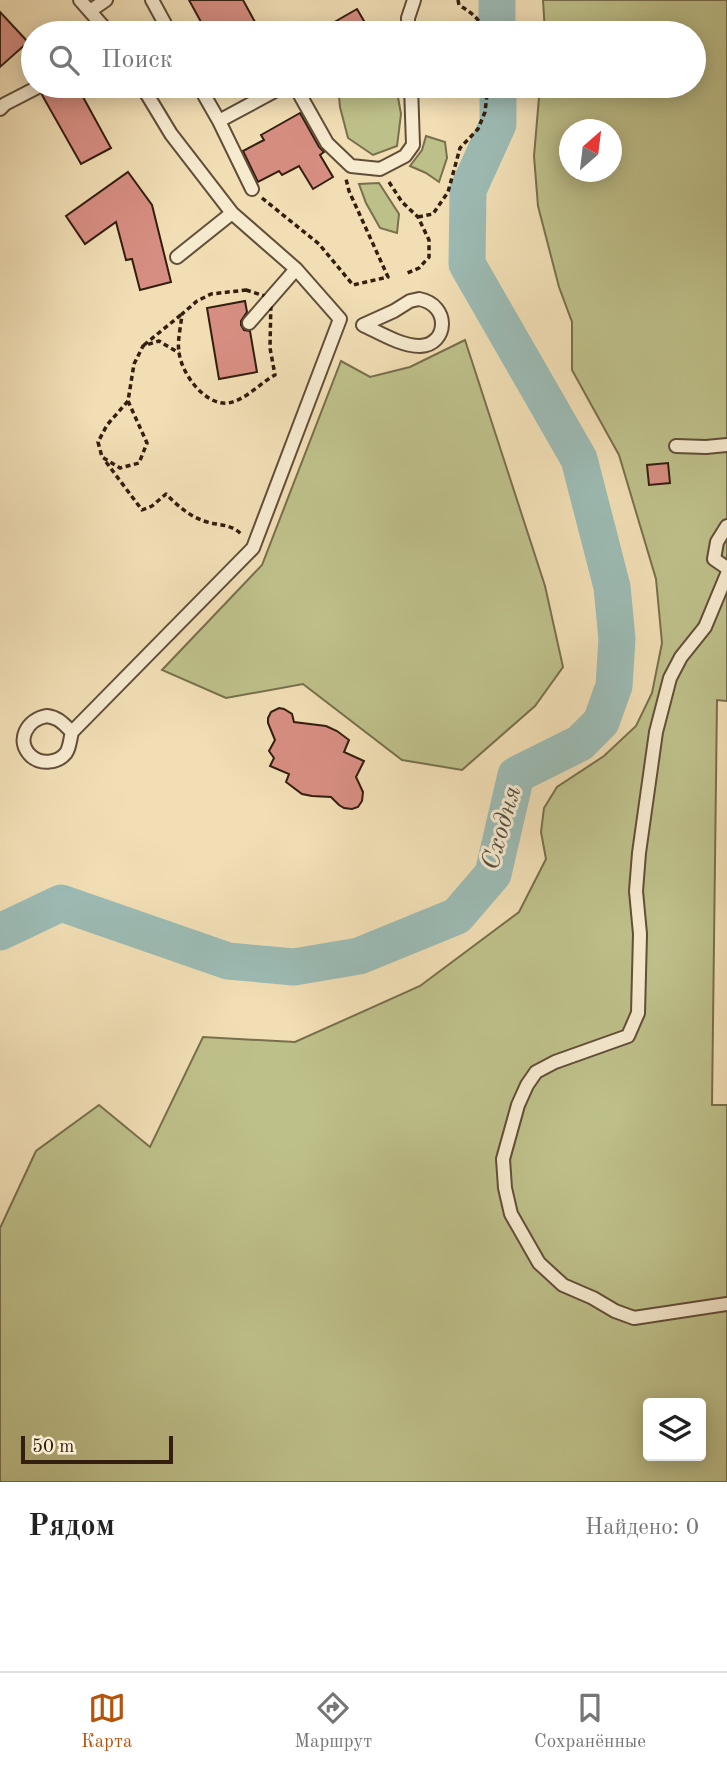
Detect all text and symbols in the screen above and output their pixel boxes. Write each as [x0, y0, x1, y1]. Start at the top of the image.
search box [21, 21, 706, 98]
icon: search [45, 41, 83, 79]
text: Поиск [101, 47, 173, 73]
north arrow [559, 119, 622, 182]
water label: Сходня [478, 783, 526, 873]
map controls [643, 1398, 706, 1461]
button: layers [643, 1398, 706, 1461]
scale bar [21, 1433, 173, 1465]
text: 50 m [32, 1438, 74, 1457]
text: Рядом [28, 1512, 115, 1542]
text: Найдено: 0 [585, 1516, 699, 1539]
tab: Карта [81, 1689, 132, 1754]
tab: Маршрут [294, 1689, 372, 1754]
tab: Сохранённые [534, 1689, 646, 1754]

